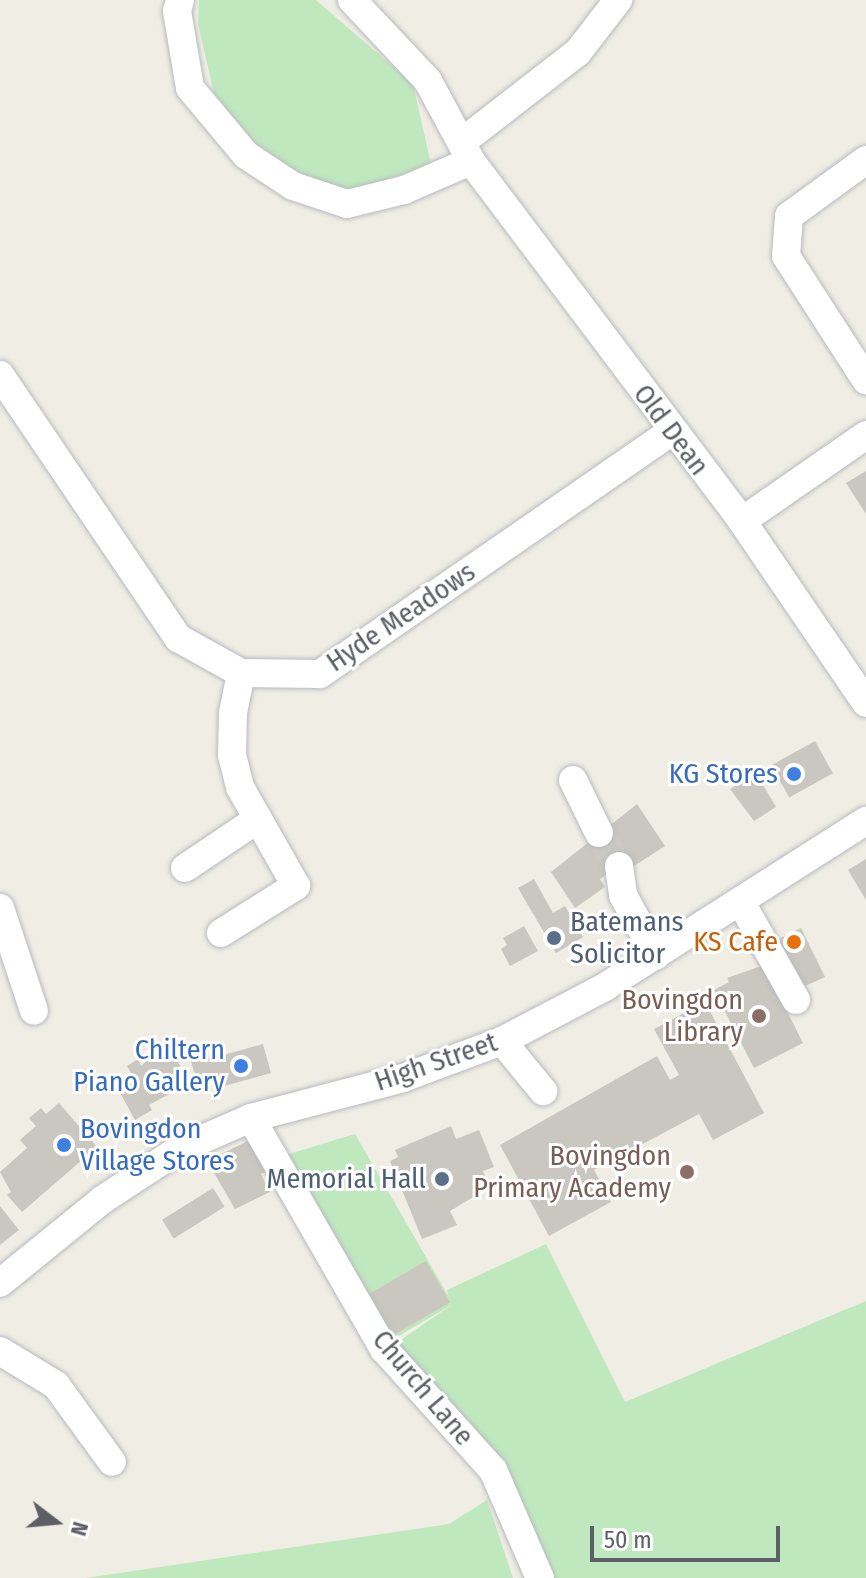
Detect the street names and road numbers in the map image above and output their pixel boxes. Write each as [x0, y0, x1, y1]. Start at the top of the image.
street label: Old Dean [626, 378, 716, 482]
street label: Hyde Meadows [320, 555, 482, 679]
street label: High Street [370, 1025, 502, 1099]
street label: Church Lane [365, 1324, 481, 1452]

